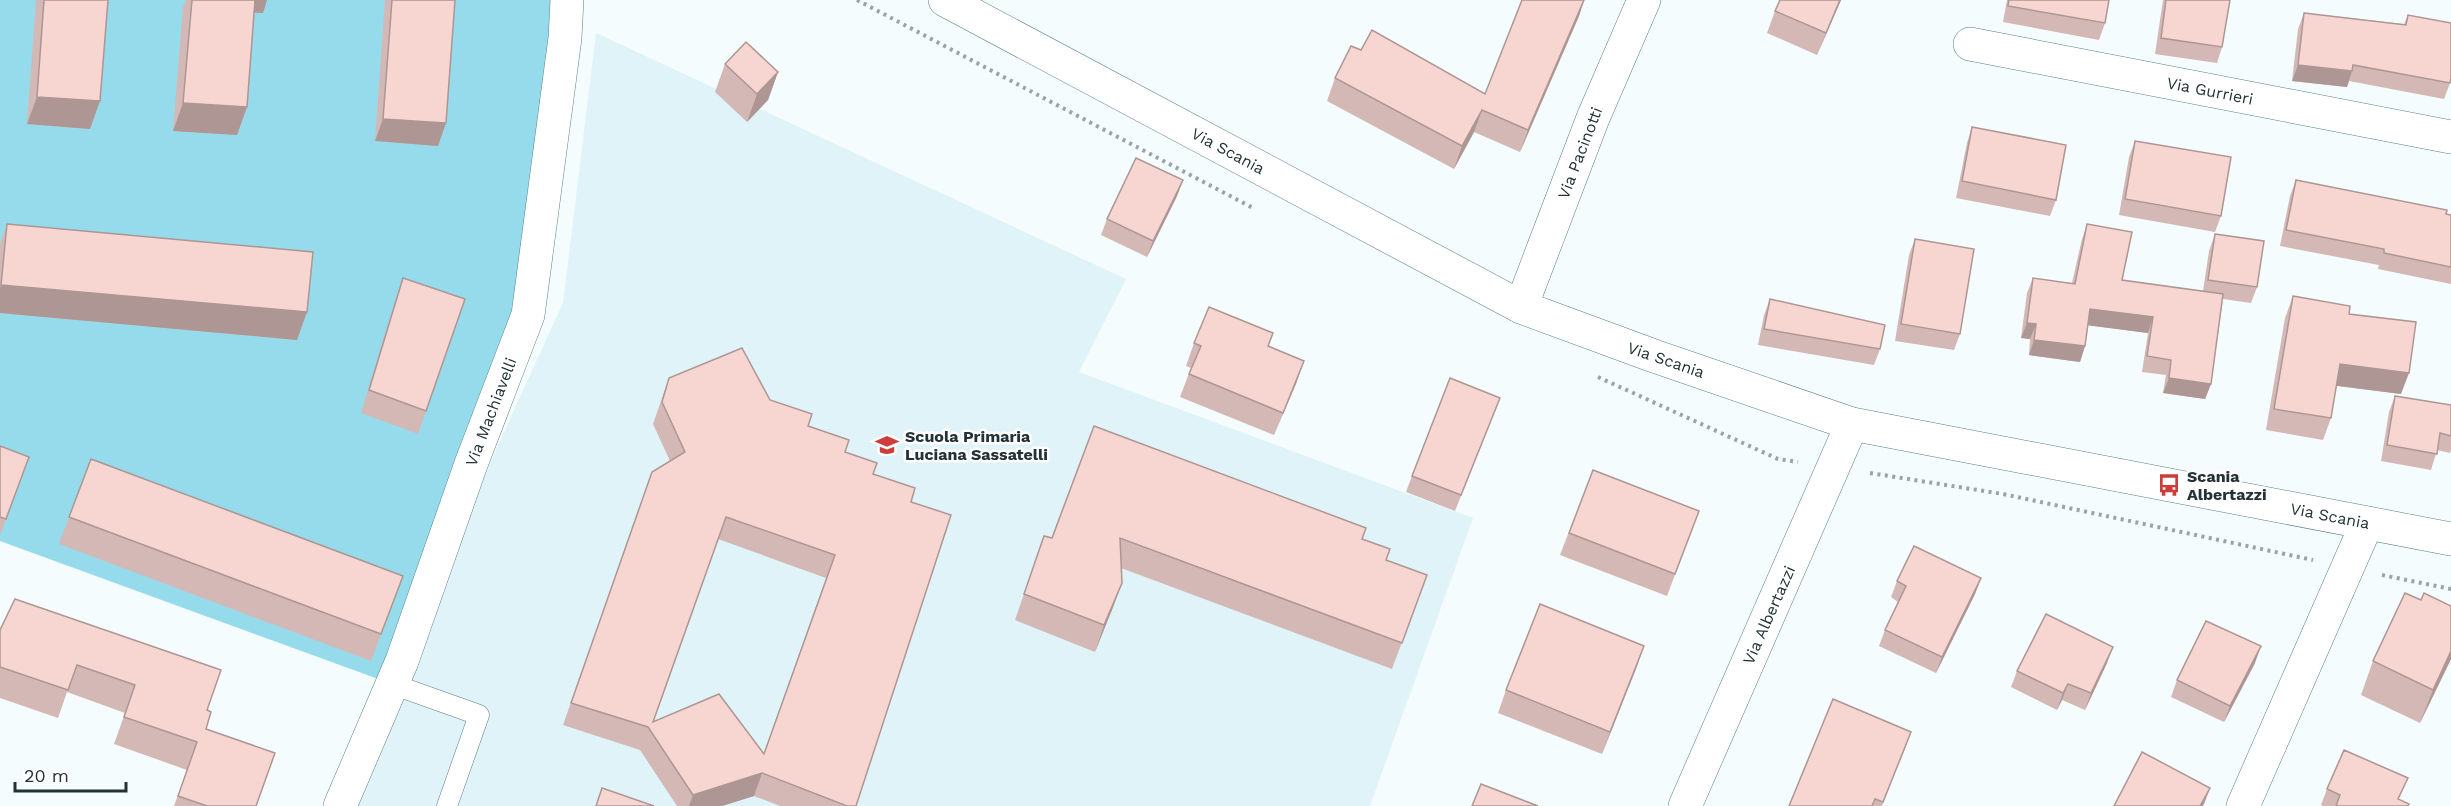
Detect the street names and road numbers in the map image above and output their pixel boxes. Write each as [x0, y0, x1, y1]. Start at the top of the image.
street label: Via Gurrieri [2165, 73, 2255, 109]
street label: Via Pacinotti [1554, 104, 1606, 202]
street label: Via Scania [1188, 124, 1268, 178]
street label: Via Scania [1625, 338, 1707, 382]
street label: Via Machiavelli [462, 355, 520, 469]
street label: Via Scania [2289, 499, 2371, 533]
street label: Via Albertazzi [1739, 563, 1799, 667]

